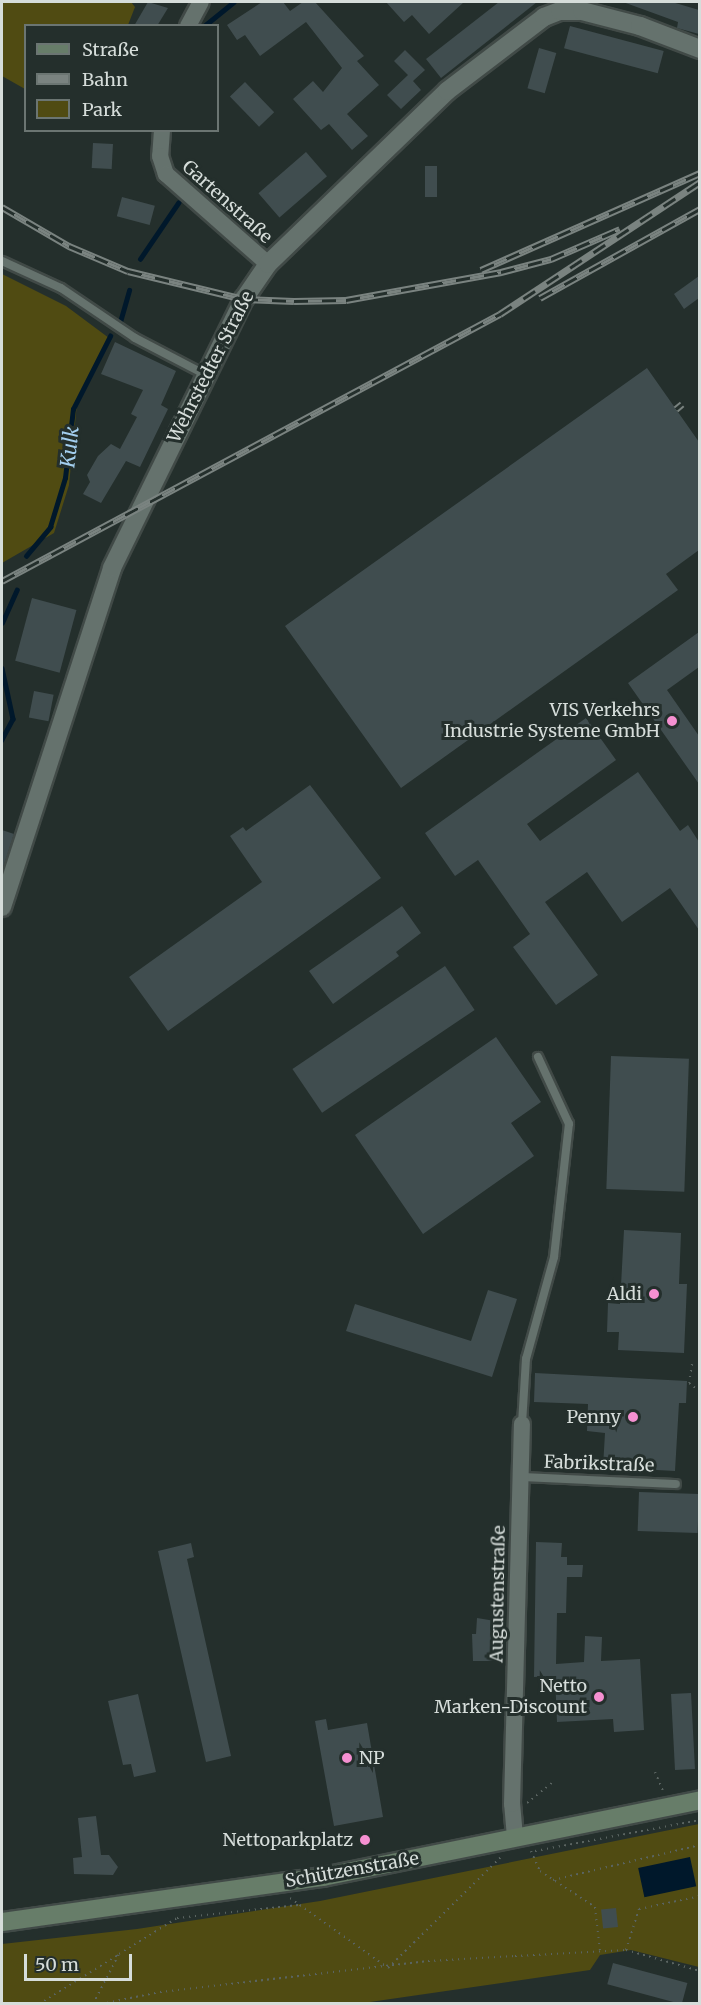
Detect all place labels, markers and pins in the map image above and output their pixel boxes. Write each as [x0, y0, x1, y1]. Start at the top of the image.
place label: VIS Verkehrs Industrie Systeme GmbH [444, 700, 660, 742]
marker: VIS Verkehrs Industrie Systeme GmbH [665, 714, 679, 728]
place label: Aldi [607, 1283, 642, 1305]
marker: Aldi [647, 1287, 661, 1301]
place label: Penny [566, 1406, 621, 1428]
marker: Penny [626, 1410, 640, 1424]
place label: Netto Marken-Discount [434, 1676, 587, 1718]
marker: Netto Marken-Discount [592, 1690, 606, 1704]
place label: NP [359, 1747, 385, 1769]
marker: NP [340, 1751, 354, 1765]
place label: Nettoparkplatz [223, 1829, 353, 1851]
marker: Nettoparkplatz [358, 1833, 372, 1847]

